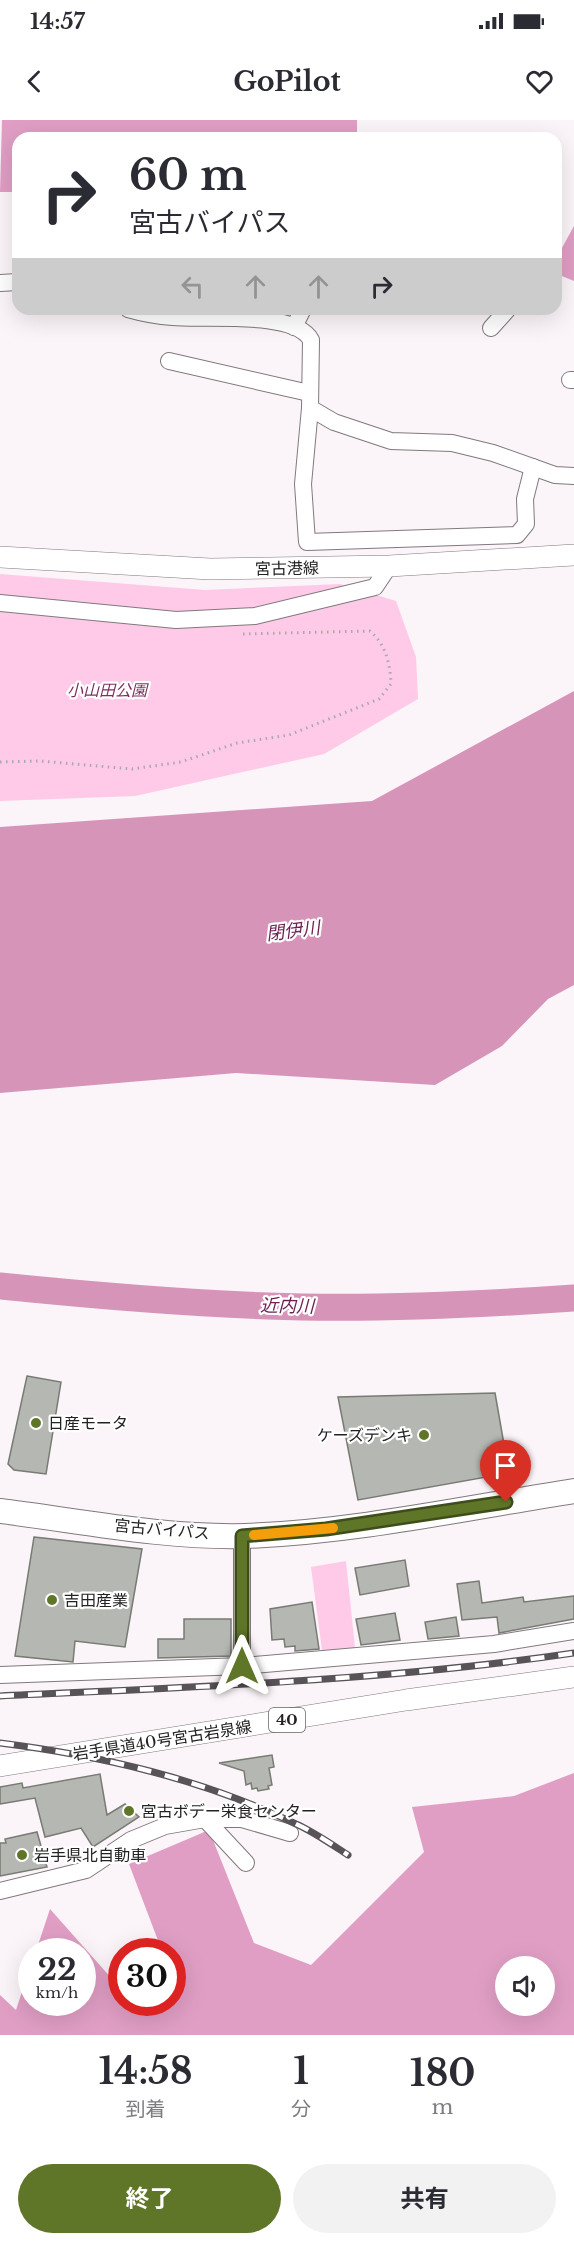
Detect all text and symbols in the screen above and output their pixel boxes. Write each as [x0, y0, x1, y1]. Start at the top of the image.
text: 14:57 [30, 8, 85, 35]
icon: back [18, 65, 51, 98]
text: GoPilot [233, 65, 341, 98]
icon: heart [523, 65, 556, 98]
text: 60 m [129, 149, 247, 201]
icon: right [30, 156, 108, 234]
text: 宮古バイパス [129, 206, 290, 239]
icon: left [176, 270, 209, 303]
icon: ahead [239, 270, 272, 303]
icon: ahead [302, 270, 335, 303]
icon: right [365, 270, 398, 303]
street label: 宮古港線 [255, 557, 319, 579]
park label: 小山田公園 [67, 680, 149, 700]
water label: 閉伊川 [265, 917, 323, 945]
water label: 近内川 [260, 1295, 316, 1318]
place label: 日産モータ [48, 1413, 128, 1433]
marker: 日産モータ [29, 1416, 43, 1430]
place label: ケーズデンキ [317, 1425, 412, 1445]
marker: ケーズデンキ [417, 1428, 431, 1442]
pin [480, 1440, 531, 1502]
icon: arrive [489, 1449, 522, 1482]
street label: 宮古バイパス [113, 1515, 211, 1543]
place label: 吉田産業 [64, 1590, 128, 1610]
marker: 吉田産業 [45, 1593, 59, 1607]
position arrow [210, 1634, 274, 1698]
road number: 40 [269, 1708, 305, 1732]
street label: 岩手県道40号宮古岩泉線 [71, 1716, 253, 1764]
place label: 宮古ボデー栄食センター [141, 1801, 317, 1821]
marker: 宮古ボデー栄食センター [122, 1804, 136, 1818]
place label: 岩手県北自動車 [34, 1845, 146, 1865]
marker: 岩手県北自動車 [15, 1848, 29, 1862]
speed limit sign: 30 [108, 1938, 186, 2016]
text: 22 [37, 1951, 77, 1988]
map controls [495, 1956, 555, 2016]
button: sound [495, 1956, 555, 2016]
text: km/h [36, 1983, 78, 2002]
text: 14:58 [99, 2049, 193, 2094]
text: 1 [293, 2049, 309, 2094]
text: 180 [410, 2051, 475, 2096]
text: m [432, 2095, 453, 2119]
text: 到着 [126, 2097, 166, 2121]
text: 分 [291, 2097, 311, 2121]
button: 終了 [18, 2164, 281, 2233]
button: 共有 [293, 2164, 556, 2233]

